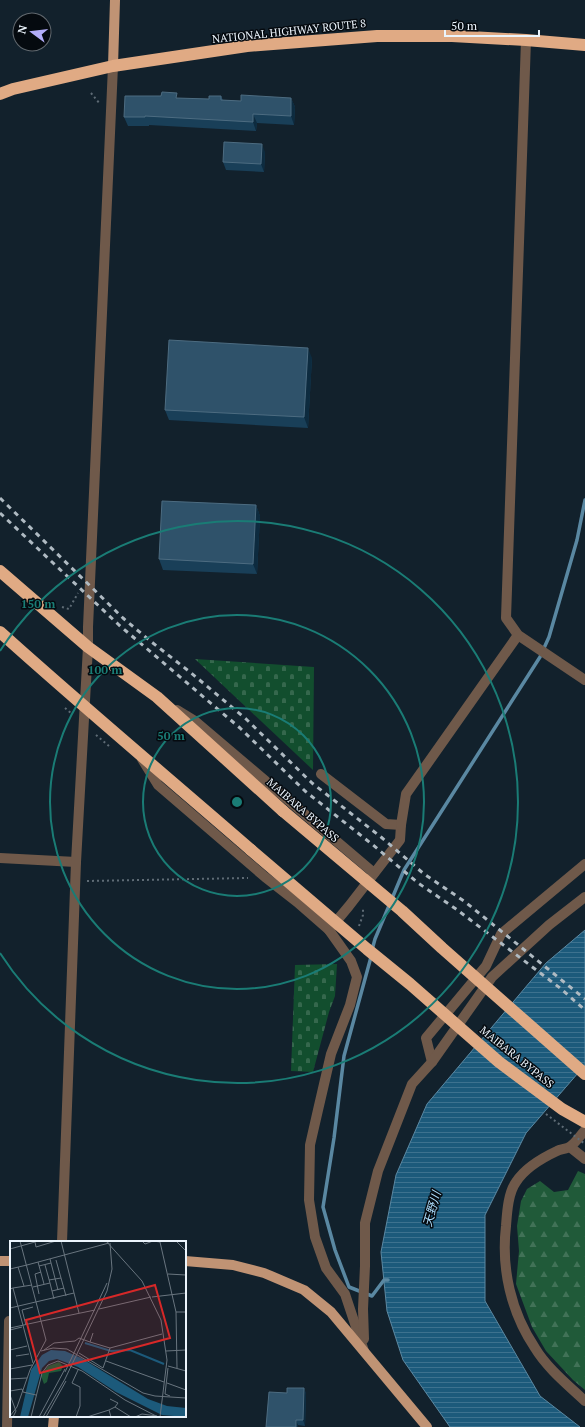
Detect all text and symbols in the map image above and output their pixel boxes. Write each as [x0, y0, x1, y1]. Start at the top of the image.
north arrow [12, 12, 52, 52]
scale bar [445, 12, 539, 38]
street label: NATIONAL HIGHWAY ROUTE 8 [211, 16, 367, 46]
text: 50 m [451, 18, 478, 33]
text: N [14, 23, 30, 35]
text: 150 m [21, 596, 55, 611]
text: 100 m [88, 662, 122, 677]
text: 50 m [157, 728, 185, 743]
street label: MAIBARA BYPASS [264, 775, 342, 845]
centre of rings [230, 795, 244, 809]
street label: MAIBARA BYPASS [477, 1023, 557, 1091]
water label: 天野川 [419, 1188, 444, 1228]
inset map [10, 1241, 186, 1417]

